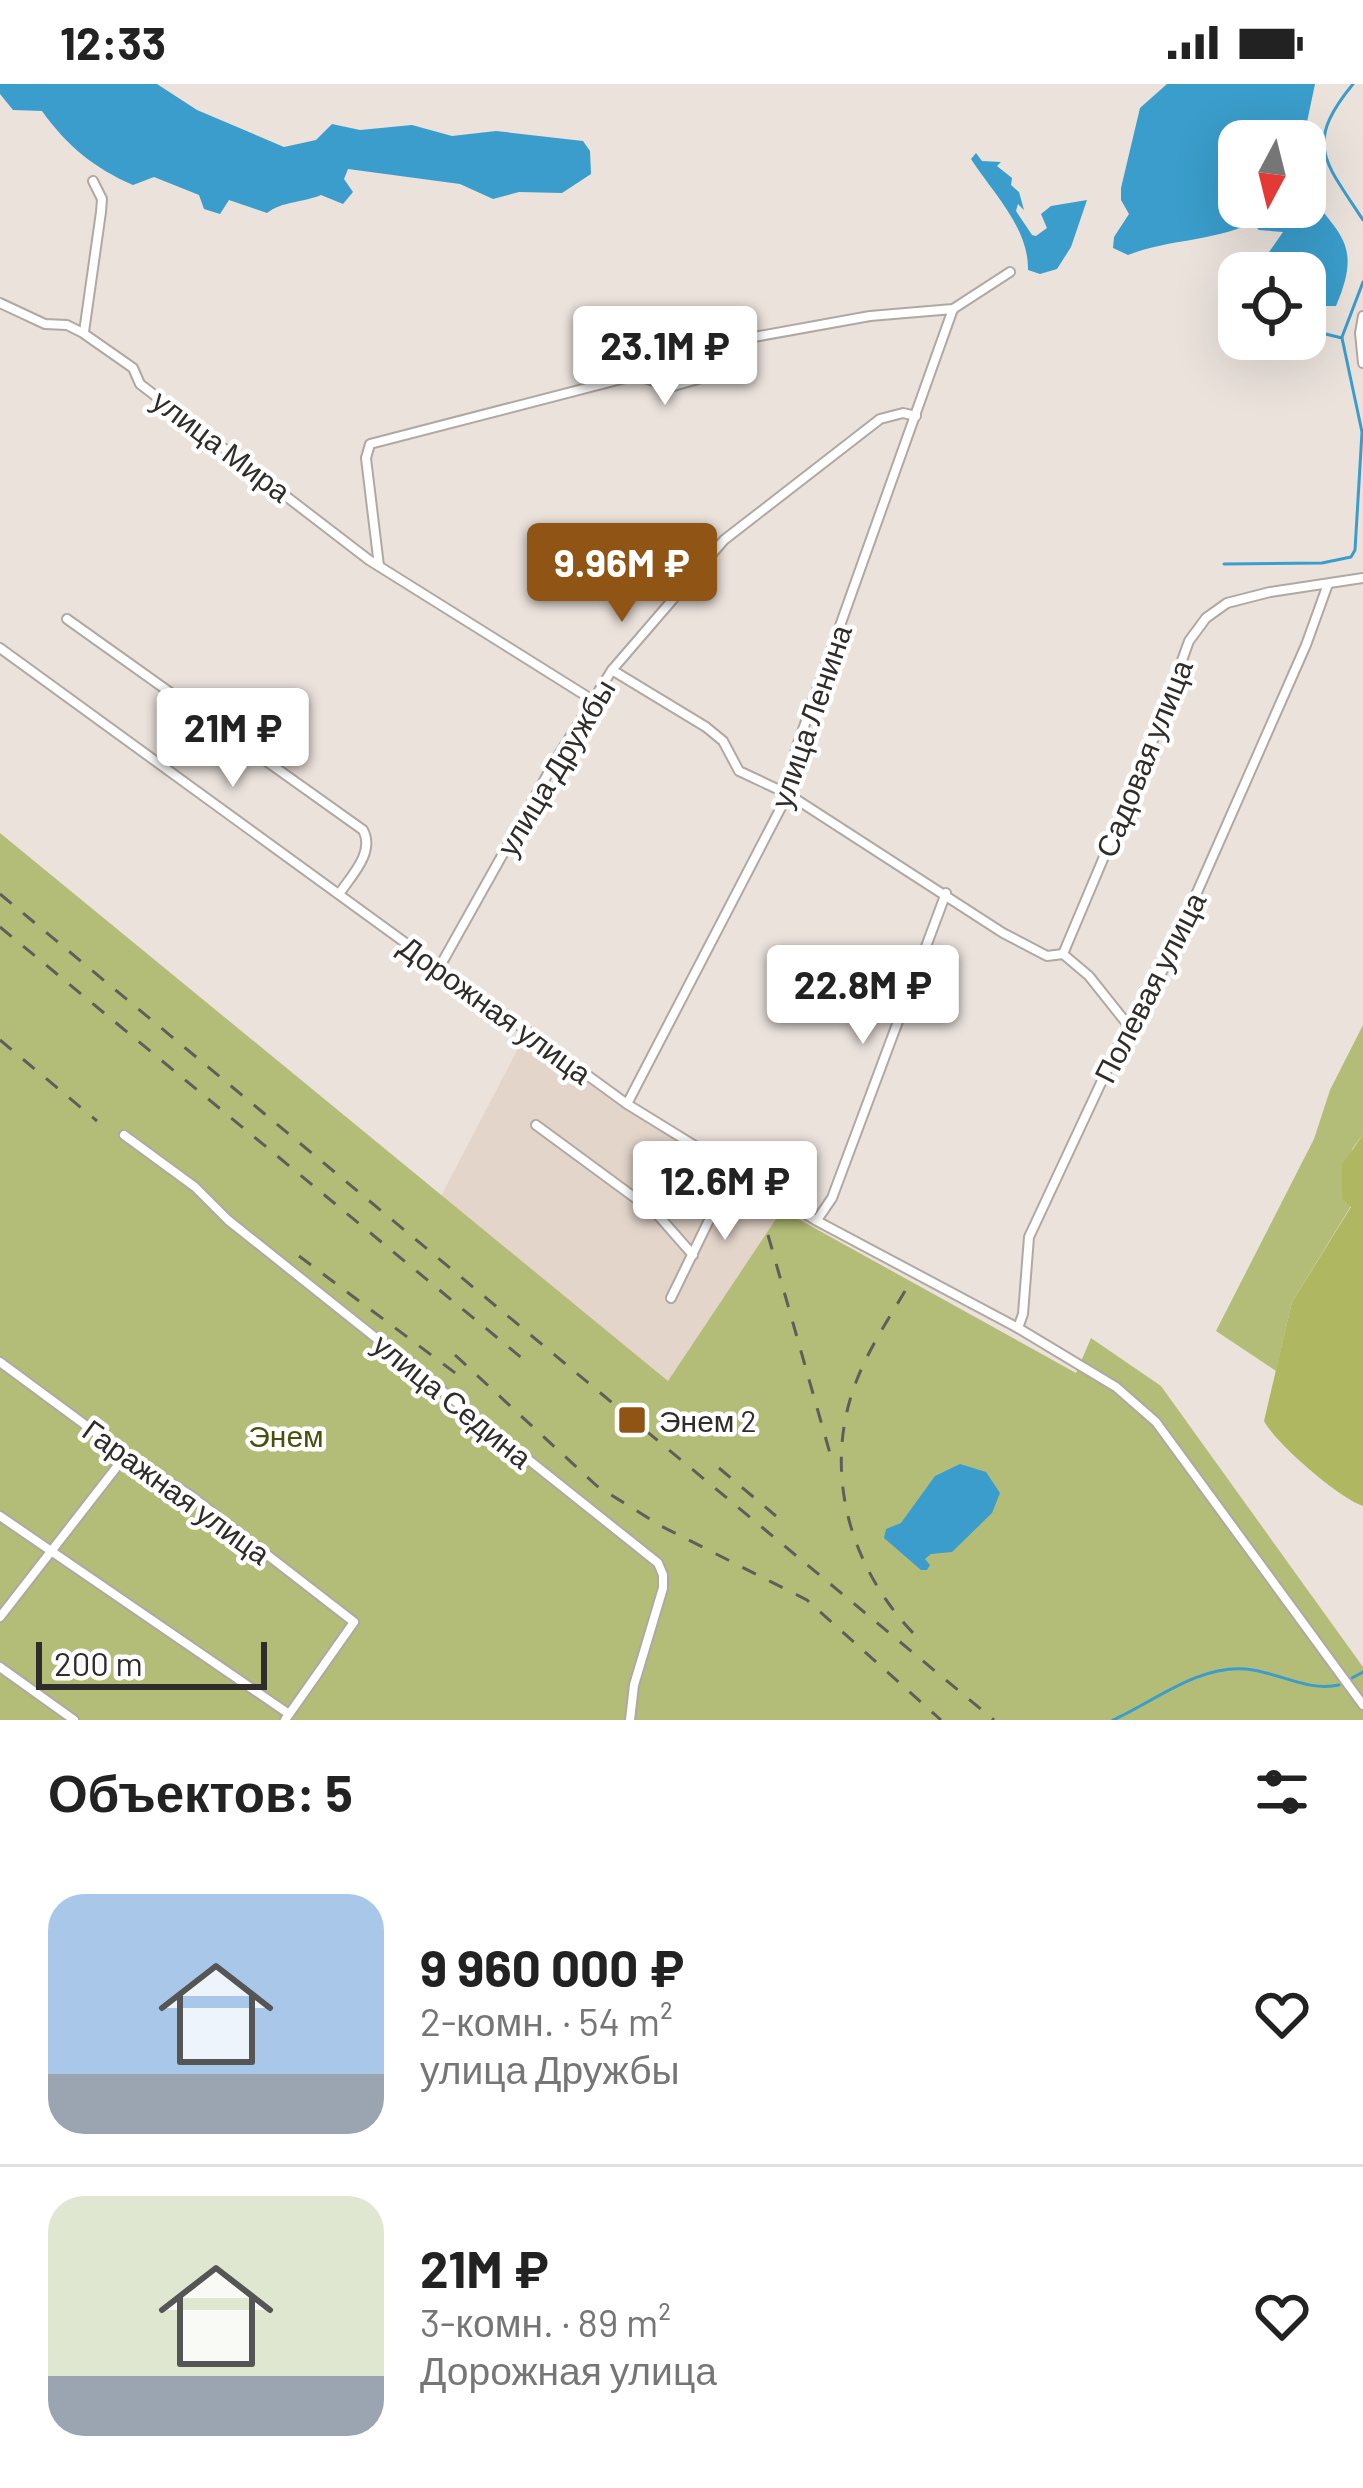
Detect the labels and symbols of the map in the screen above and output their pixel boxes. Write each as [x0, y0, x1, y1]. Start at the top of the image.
north arrow [1218, 120, 1326, 228]
pin: 23.1M ₽ [554, 306, 776, 408]
street label: улица Мира [146, 381, 298, 509]
pin: 9.96M ₽ [511, 523, 733, 625]
street label: улица Ленина [762, 619, 858, 812]
street label: Садовая улица [1087, 654, 1199, 862]
street label: улица Дружбы [488, 672, 622, 862]
pin: 21M ₽ [149, 688, 317, 790]
street label: Полевая улица [1086, 886, 1213, 1088]
street label: Дорожная улица [393, 927, 599, 1091]
pin: 22.8M ₽ [752, 945, 974, 1047]
pin: 12.6M ₽ [614, 1141, 836, 1243]
street label: улица Седина [366, 1325, 540, 1475]
place label: Энем 2 [659, 1402, 757, 1438]
marker: Энем 2 [616, 1404, 648, 1436]
street label: Гаражная улица [76, 1411, 278, 1571]
park label: Энем [248, 1417, 324, 1453]
scale bar [36, 1636, 267, 1689]

